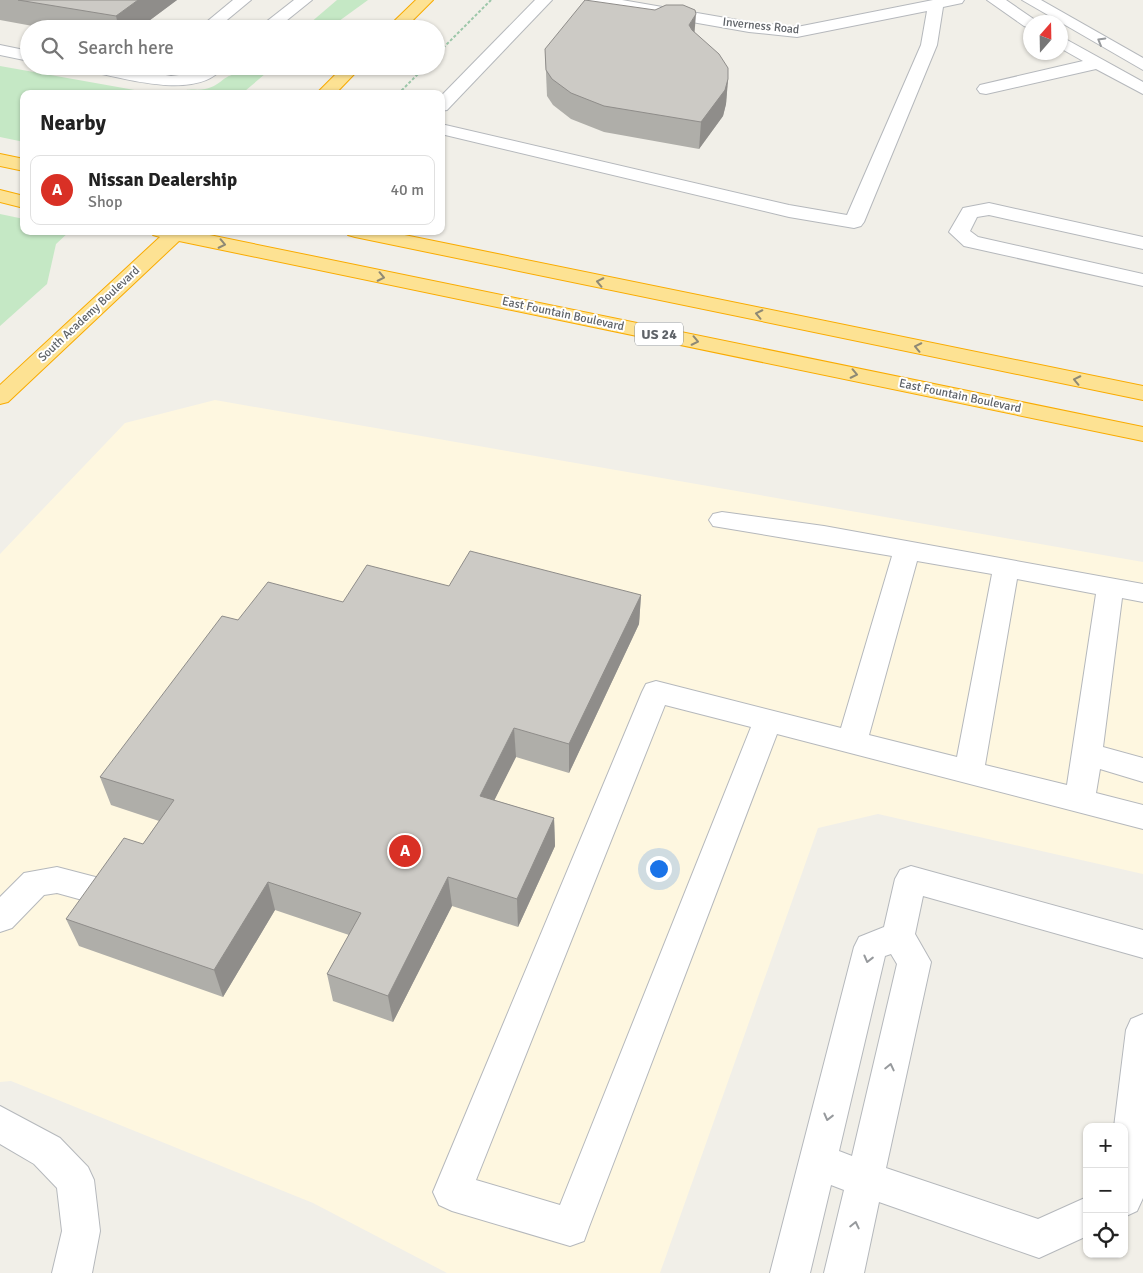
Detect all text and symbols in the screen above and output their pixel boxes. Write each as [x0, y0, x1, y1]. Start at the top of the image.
street label: Inverness Road [722, 15, 800, 37]
north arrow [1023, 15, 1068, 60]
search box [20, 20, 445, 75]
icon: search [38, 34, 66, 62]
text: Search here [78, 36, 174, 60]
one-way arrow [1097, 37, 1106, 47]
text: Nearby [40, 110, 106, 136]
text: Nissan Dealership [88, 168, 237, 192]
text: A [52, 180, 62, 200]
text: 40 m [390, 180, 424, 200]
text: Shop [88, 192, 122, 212]
one-way arrow [218, 238, 227, 249]
street label: South Academy Boulevard [35, 263, 143, 365]
one-way arrow [377, 271, 386, 282]
one-way arrow [595, 277, 604, 287]
street label: East Fountain Boulevard [501, 294, 625, 334]
one-way arrow [754, 310, 763, 320]
road number: US 24 [635, 322, 683, 346]
one-way arrow [690, 336, 699, 346]
one-way arrow [914, 342, 922, 353]
one-way arrow [850, 368, 858, 379]
one-way arrow [1073, 375, 1082, 386]
street label: East Fountain Boulevard [898, 376, 1022, 416]
pin: A [389, 832, 421, 870]
your location [646, 856, 672, 882]
one-way arrow [863, 955, 874, 964]
one-way arrow [885, 1062, 895, 1071]
one-way arrow [823, 1113, 834, 1121]
map controls [1083, 1123, 1128, 1258]
button: + [1083, 1123, 1128, 1168]
button: − [1083, 1168, 1128, 1213]
button: locate [1083, 1213, 1128, 1258]
one-way arrow [849, 1221, 860, 1230]

